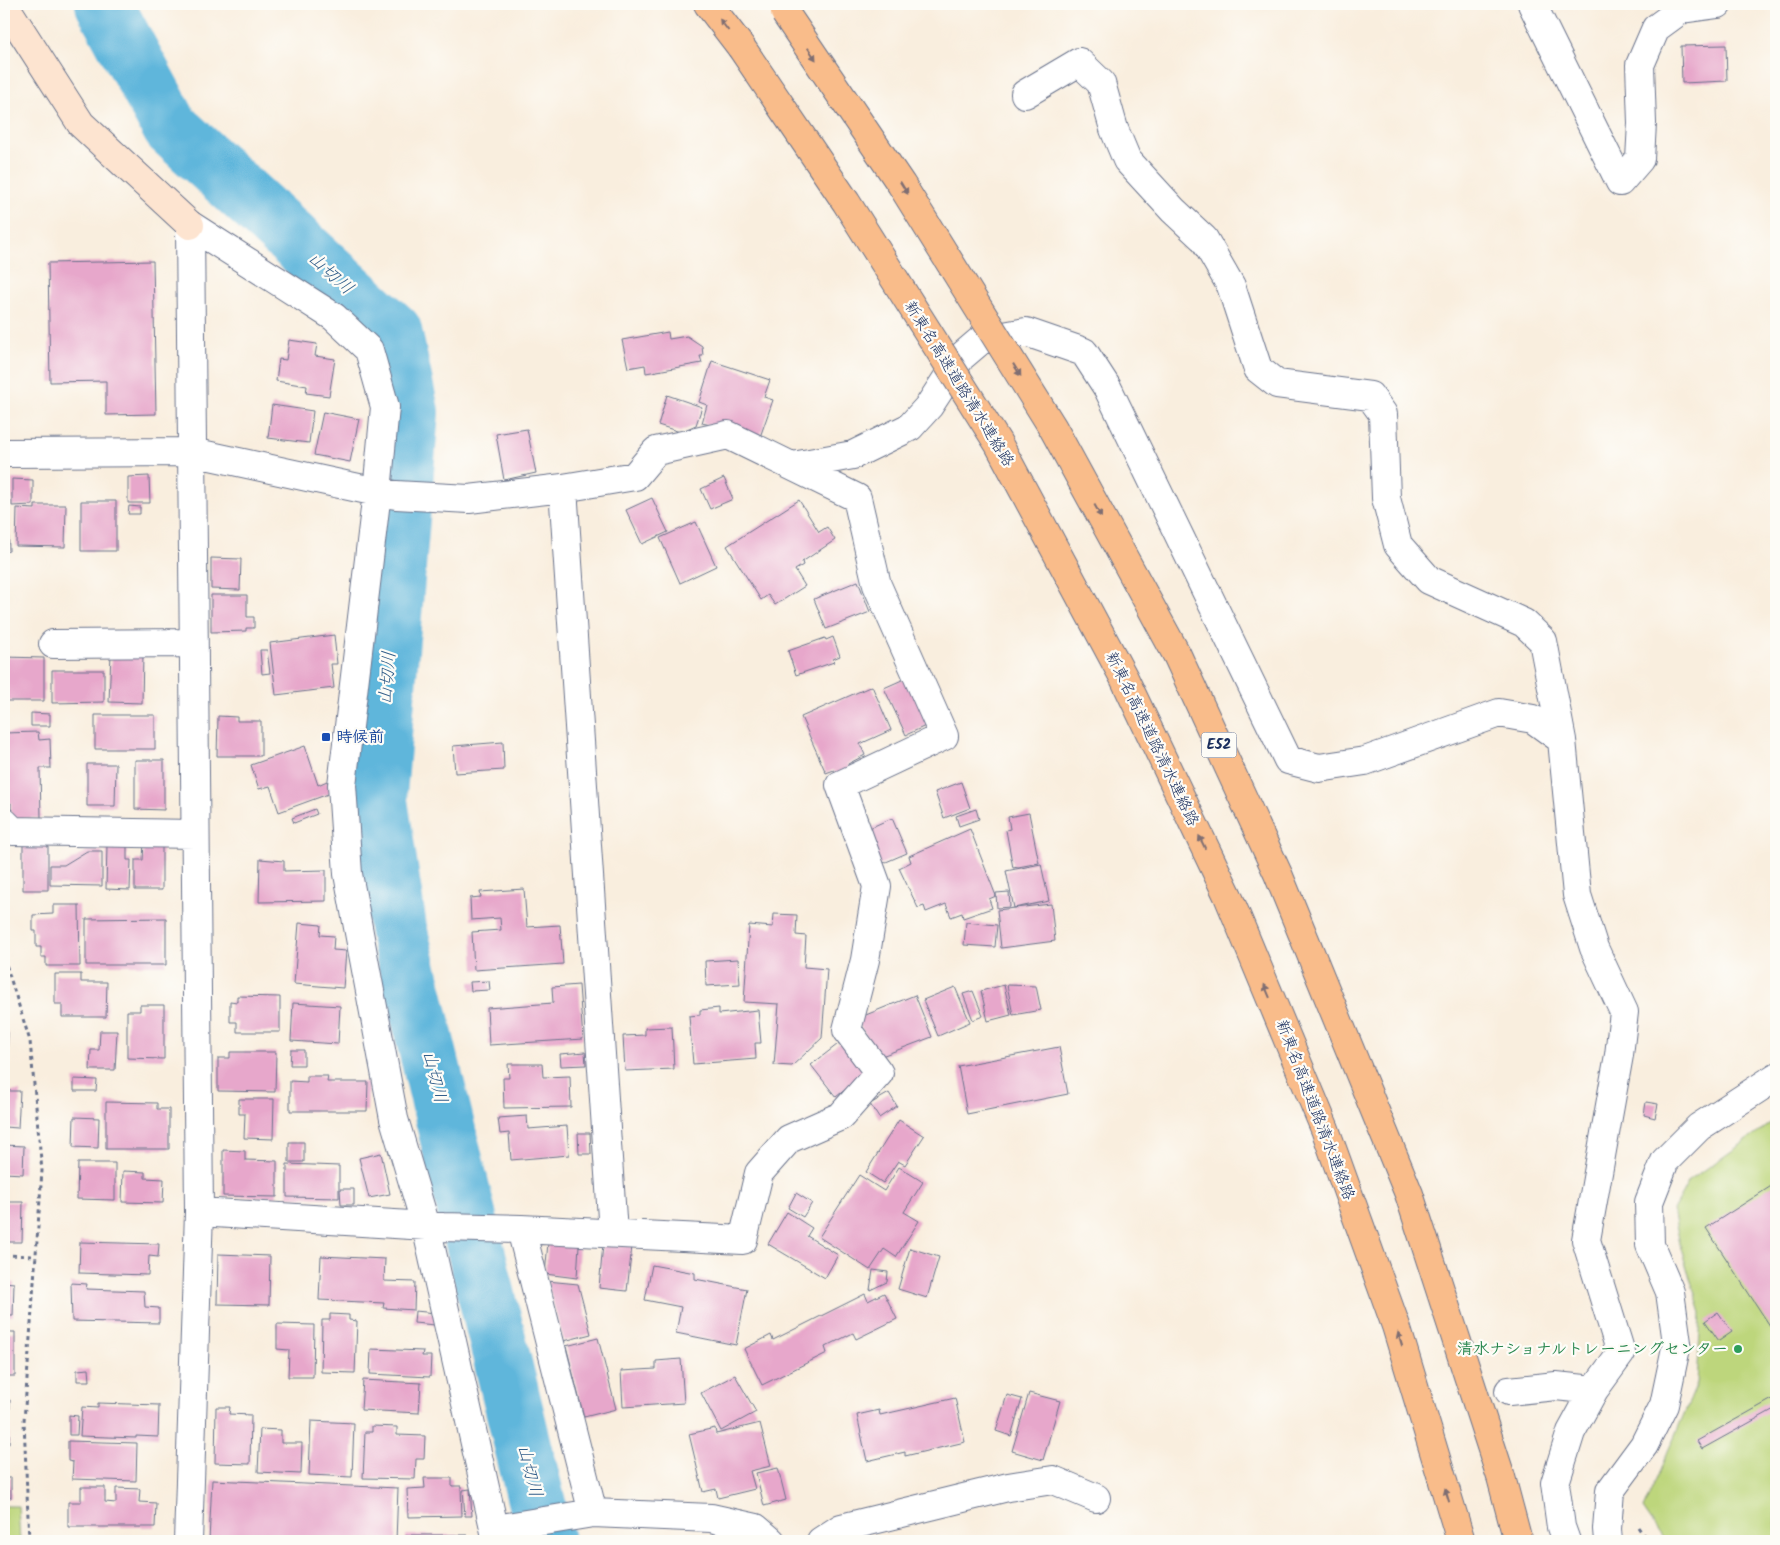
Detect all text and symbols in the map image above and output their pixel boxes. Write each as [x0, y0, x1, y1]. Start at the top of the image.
one-way arrow [719, 19, 730, 32]
one-way arrow [807, 47, 817, 60]
one-way arrow [899, 181, 908, 194]
water label: 山切川 [300, 245, 360, 303]
street label: 新東名高速道路清水連絡路 [898, 296, 1020, 472]
one-way arrow [1012, 364, 1022, 377]
one-way arrow [1094, 504, 1103, 518]
street label: 新東名高速道路清水連絡路 [1099, 647, 1205, 831]
water label: 山切川 [371, 650, 405, 706]
place label: 時候前 [336, 725, 384, 750]
marker: 時候前 [320, 731, 332, 743]
road number: E52 [1202, 732, 1236, 758]
one-way arrow [1198, 835, 1206, 849]
one-way arrow [1263, 984, 1271, 998]
street label: 新東名高速道路清水連絡路 [1269, 1016, 1361, 1204]
water label: 山切川 [413, 1047, 455, 1107]
one-way arrow [1395, 1331, 1403, 1346]
place label: 清水ナショナルトレーニングセンター [1457, 1337, 1728, 1362]
marker: 清水ナショナルトレーニングセンター [1732, 1343, 1744, 1355]
water label: 山切川 [508, 1441, 550, 1501]
one-way arrow [1442, 1487, 1450, 1502]

